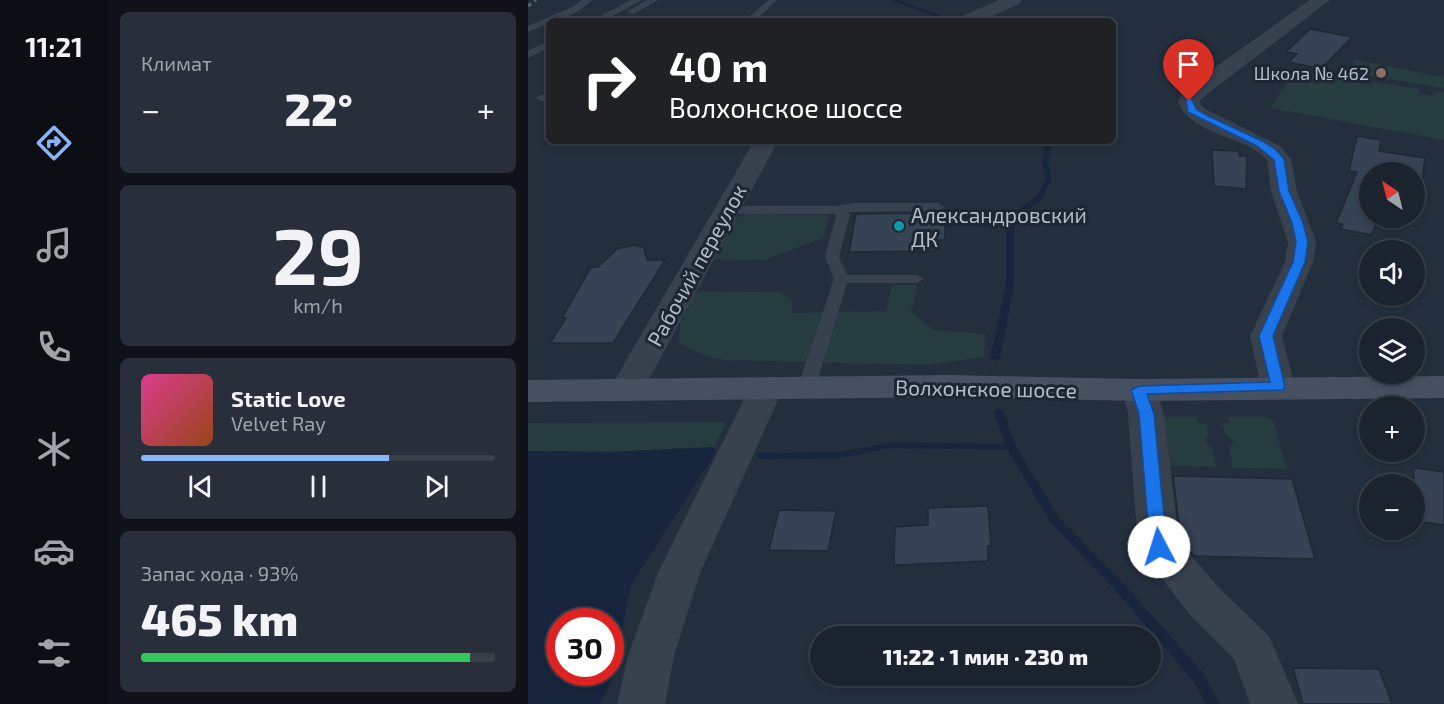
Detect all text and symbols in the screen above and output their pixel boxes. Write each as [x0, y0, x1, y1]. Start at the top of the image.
text: 11:21 [25, 30, 83, 62]
pin [1163, 39, 1214, 101]
text: 40 m [669, 40, 768, 90]
icon: right [570, 42, 648, 120]
icon: arrive [1172, 48, 1205, 81]
text: Климат [141, 51, 212, 75]
place label: Школа № 462 [1254, 62, 1369, 84]
marker: Школа № 462 [1374, 66, 1388, 80]
text: 22° [284, 81, 353, 135]
text: − [141, 89, 160, 129]
text: + [477, 89, 495, 129]
text: Волхонское шоссе [669, 91, 903, 123]
icon: directions [33, 122, 75, 164]
north arrow [1359, 162, 1425, 228]
map controls [1359, 162, 1425, 540]
street label: Рабочий переулок [641, 180, 752, 351]
place label: Александровский ДК [911, 202, 1087, 251]
text: 29 [272, 207, 364, 301]
marker: Александровский ДК [892, 219, 906, 233]
icon: music [33, 224, 75, 266]
button: sound [1359, 240, 1425, 306]
text: km/h [293, 293, 343, 317]
button: layers [1359, 318, 1425, 384]
icon: phone [33, 326, 75, 368]
street label: Волхонское шоссе [895, 374, 1077, 402]
text: Static Love [231, 385, 346, 411]
button: + [1359, 396, 1425, 462]
text: Velvet Ray [231, 411, 326, 435]
icon: climate [33, 428, 75, 470]
icon: previous [184, 470, 217, 503]
icon: pause [302, 470, 335, 503]
icon: next [420, 470, 453, 503]
button: − [1359, 474, 1425, 540]
position arrow [1127, 515, 1191, 579]
icon: car [33, 530, 75, 572]
text: Запас хода · 93% [141, 561, 298, 585]
text: 465 km [141, 591, 298, 645]
speed limit sign: 30 [546, 608, 624, 686]
icon: filters [33, 632, 75, 674]
text: 11:22 · 1 мин · 230 m [883, 643, 1088, 669]

